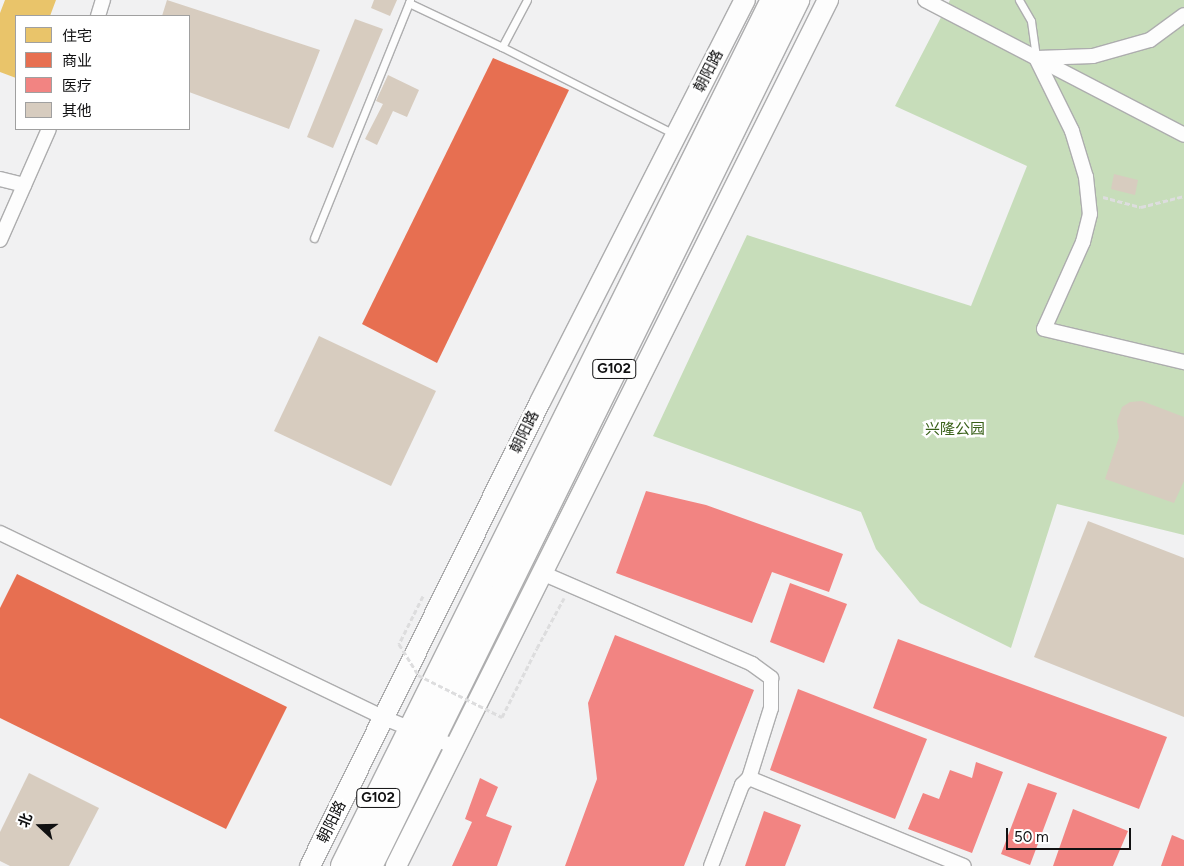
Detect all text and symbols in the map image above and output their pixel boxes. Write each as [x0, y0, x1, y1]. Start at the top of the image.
legend [15, 15, 190, 130]
text: 住宅 [62, 27, 92, 45]
street label: 朝阳路 [691, 47, 727, 95]
text: 商业 [62, 52, 92, 70]
text: 医疗 [62, 77, 92, 95]
text: 其他 [62, 102, 92, 120]
road number: G102 [592, 358, 636, 380]
street label: 朝阳路 [507, 408, 543, 456]
park label: 兴隆公园 [925, 421, 985, 439]
road number: G102 [356, 786, 400, 810]
street label: 朝阳路 [314, 798, 350, 846]
north arrow [15, 801, 65, 851]
text: 北 [15, 811, 36, 830]
scale bar [1009, 818, 1134, 850]
text: 50 m [1014, 828, 1049, 846]

